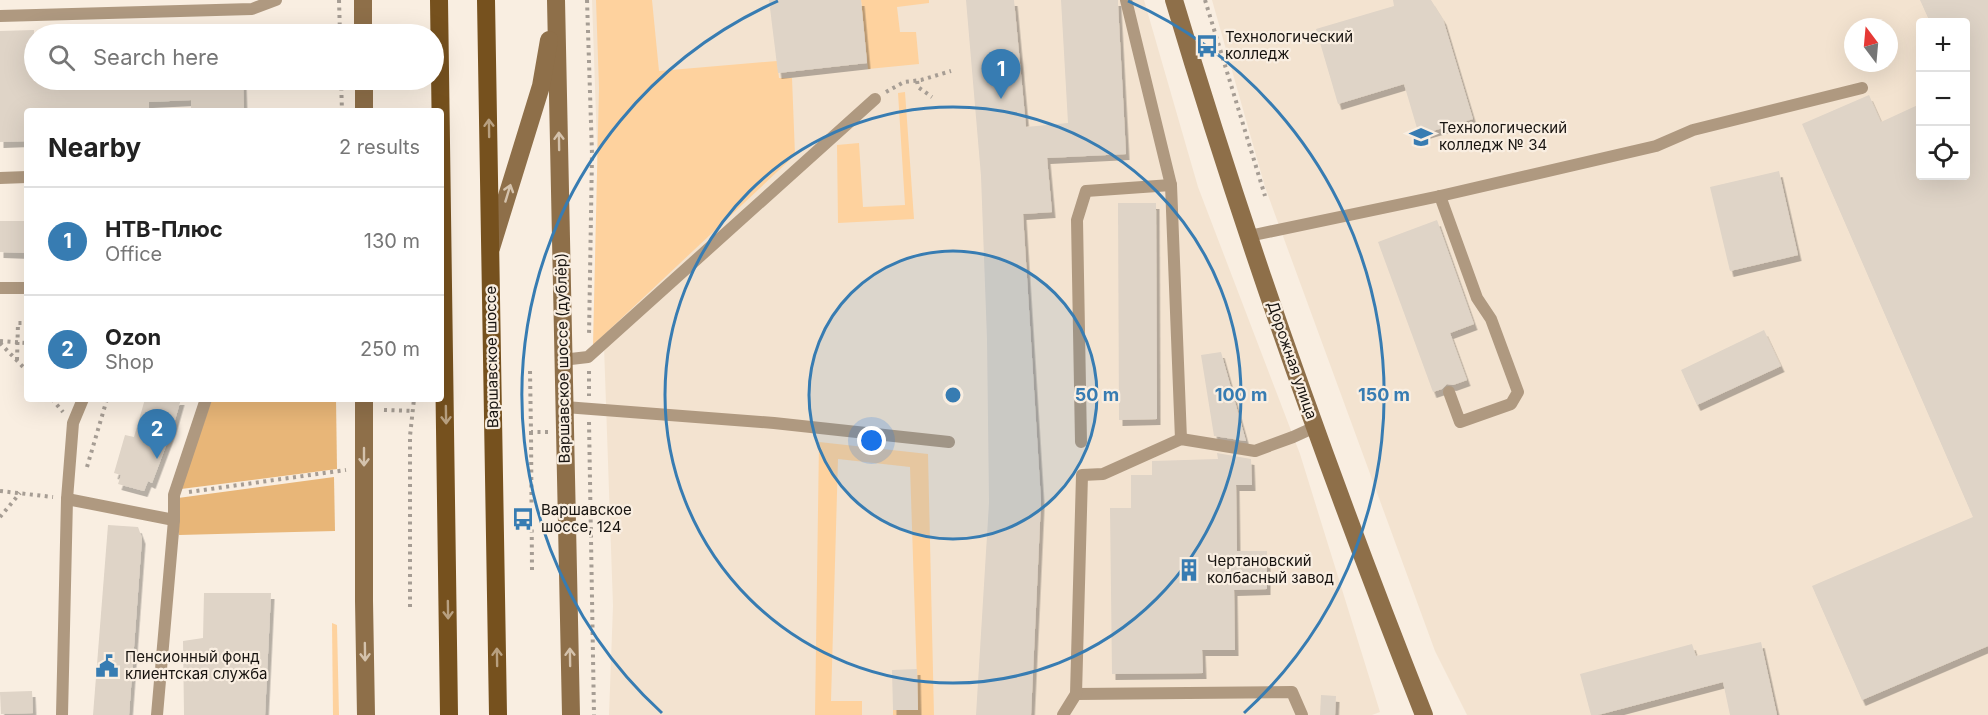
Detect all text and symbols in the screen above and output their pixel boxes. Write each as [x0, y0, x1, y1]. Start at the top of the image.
north arrow [1844, 18, 1898, 72]
map controls [1916, 18, 1970, 180]
button: + [1916, 18, 1970, 72]
search box [24, 24, 444, 90]
place label: Технологический колледж [1225, 27, 1353, 63]
bus stop icon: Технологический колледж [1194, 33, 1220, 59]
icon: search [45, 41, 78, 74]
text: Search here [93, 44, 219, 70]
pin: 1 [982, 50, 1020, 99]
button: − [1916, 72, 1970, 126]
one-way arrow [483, 118, 494, 138]
place label: Технологический колледж № 34 [1439, 118, 1567, 154]
school or university icon: Технологический колледж № 34 [1408, 124, 1434, 150]
button: locate [1916, 126, 1970, 180]
one-way arrow [553, 131, 565, 151]
text: Nearby [48, 132, 141, 163]
text: 2 results [339, 135, 420, 159]
one-way arrow [503, 184, 514, 203]
text: НТВ-Плюс [105, 216, 223, 242]
text: 1 [63, 229, 72, 253]
text: 130 m [364, 229, 420, 253]
text: Office [105, 242, 162, 266]
street label: Варшавское шоссе (дублёр) [551, 253, 574, 463]
street label: Варшавское шоссе [481, 286, 502, 428]
street label: Дорожная улица [1263, 298, 1322, 421]
text: Ozon [105, 324, 161, 350]
text: 2 [61, 337, 74, 361]
text: 250 m [360, 337, 420, 361]
text: Shop [105, 350, 154, 374]
text: 50 m [1075, 384, 1119, 405]
text: 100 m [1215, 384, 1267, 405]
text: 150 m [1358, 384, 1410, 405]
centre of rings [943, 385, 963, 405]
one-way arrow [440, 405, 452, 425]
pin: 2 [138, 410, 176, 459]
your location [857, 426, 886, 455]
one-way arrow [358, 447, 370, 467]
place label: Варшавское шоссе, 124 [541, 500, 632, 536]
bus stop icon: Варшавское шоссе, 124 [510, 506, 536, 532]
place label: Чертановский колбасный завод [1207, 551, 1334, 587]
building icon: Чертановский колбасный завод [1176, 557, 1202, 583]
one-way arrow [442, 600, 454, 620]
one-way arrow [359, 642, 371, 662]
place label: Пенсионный фонд клиентская служба [125, 647, 268, 683]
one-way arrow [491, 647, 503, 667]
one-way arrow [564, 647, 575, 667]
public building icon: Пенсионный фонд клиентская служба [94, 653, 120, 679]

